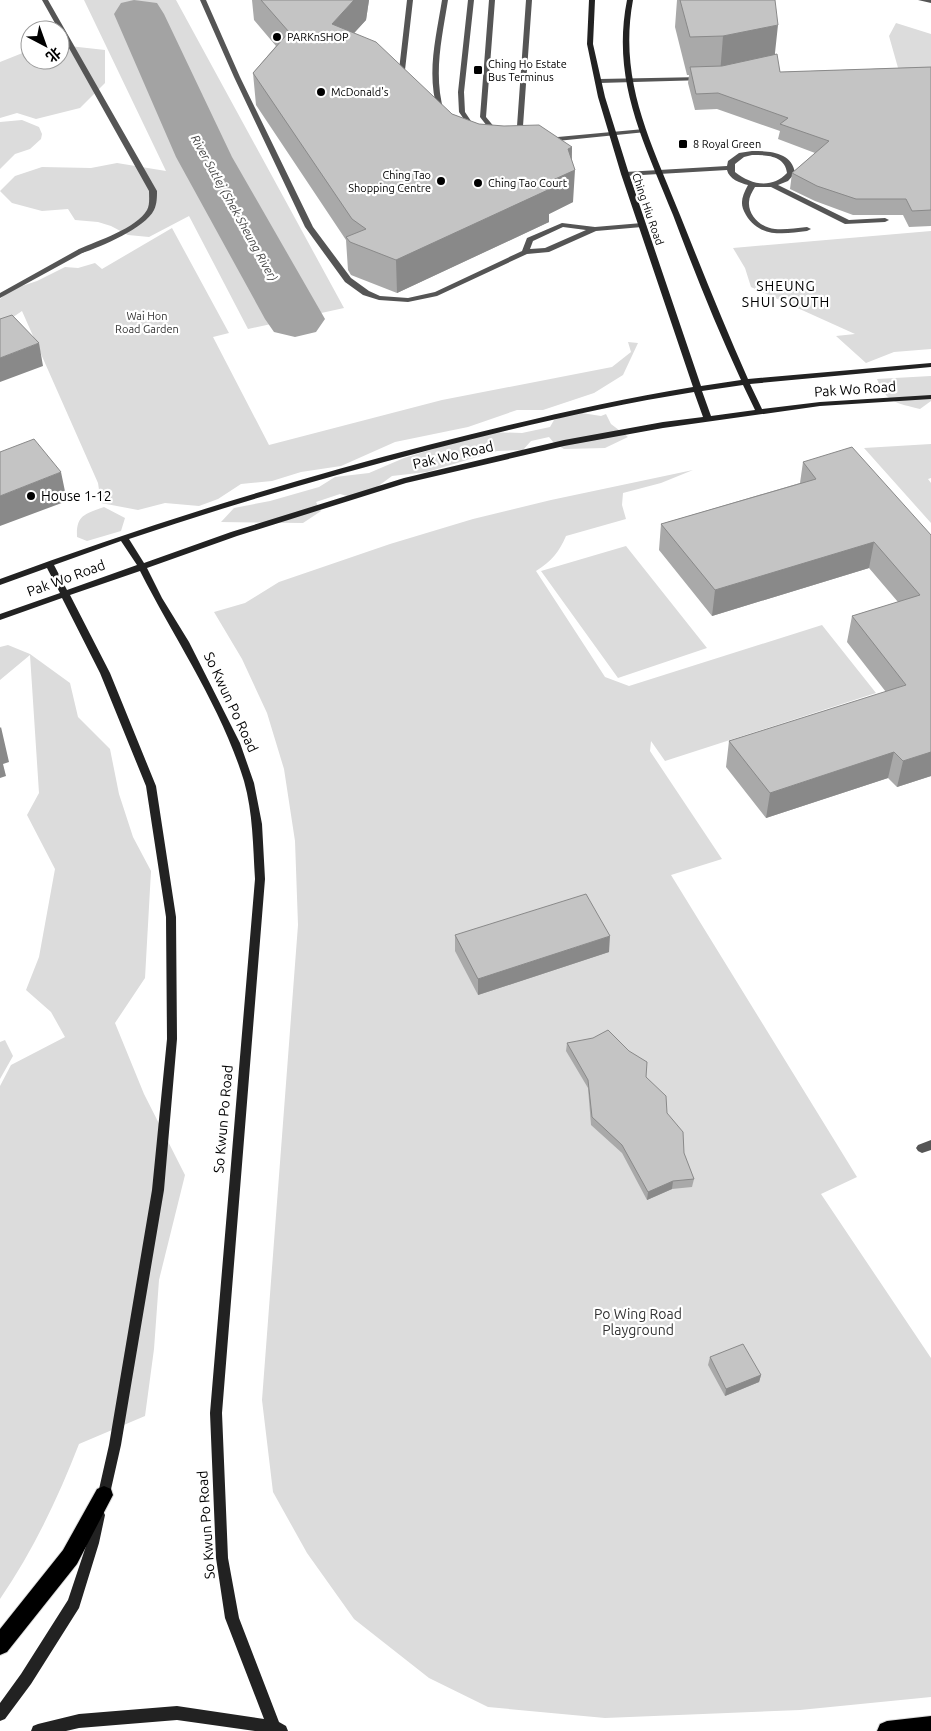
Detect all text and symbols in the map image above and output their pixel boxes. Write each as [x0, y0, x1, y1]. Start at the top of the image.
north arrow [20, 20, 70, 70]
marker: PARKnSHOP [271, 31, 283, 43]
place label: PARKnSHOP [287, 31, 349, 43]
text: 北 [43, 44, 64, 65]
place label: Ching Ho Estate Bus Terminus [488, 58, 567, 83]
marker: Ching Ho Estate Bus Terminus [472, 64, 484, 76]
marker: McDonald's [315, 86, 327, 98]
place label: McDonald's [331, 86, 389, 98]
water label: River Sutlej (Shek Sheung River) [188, 132, 280, 284]
marker: 8 Royal Green [677, 138, 689, 150]
place label: 8 Royal Green [693, 138, 761, 150]
place label: Ching Tao Shopping Centre [348, 169, 431, 194]
street label: Ching Hiu Road [630, 171, 666, 247]
marker: Ching Tao Shopping Centre [435, 175, 447, 187]
marker: Ching Tao Court [472, 177, 484, 189]
place label: Ching Tao Court [488, 177, 568, 189]
district label: SHEUNG SHUI SOUTH [742, 278, 830, 310]
park label: Wai Hon Road Garden [115, 310, 179, 335]
street label: Pak Wo Road [813, 378, 897, 400]
street label: Pak Wo Road [411, 438, 495, 472]
place label: House 1-12 [41, 488, 112, 504]
marker: House 1-12 [25, 490, 37, 502]
street label: Pak Wo Road [25, 556, 107, 600]
street label: So Kwun Po Road [201, 649, 261, 755]
street label: So Kwun Po Road [210, 1064, 236, 1174]
park label: Po Wing Road Playground [594, 1306, 682, 1338]
street label: So Kwun Po Road [194, 1470, 218, 1580]

